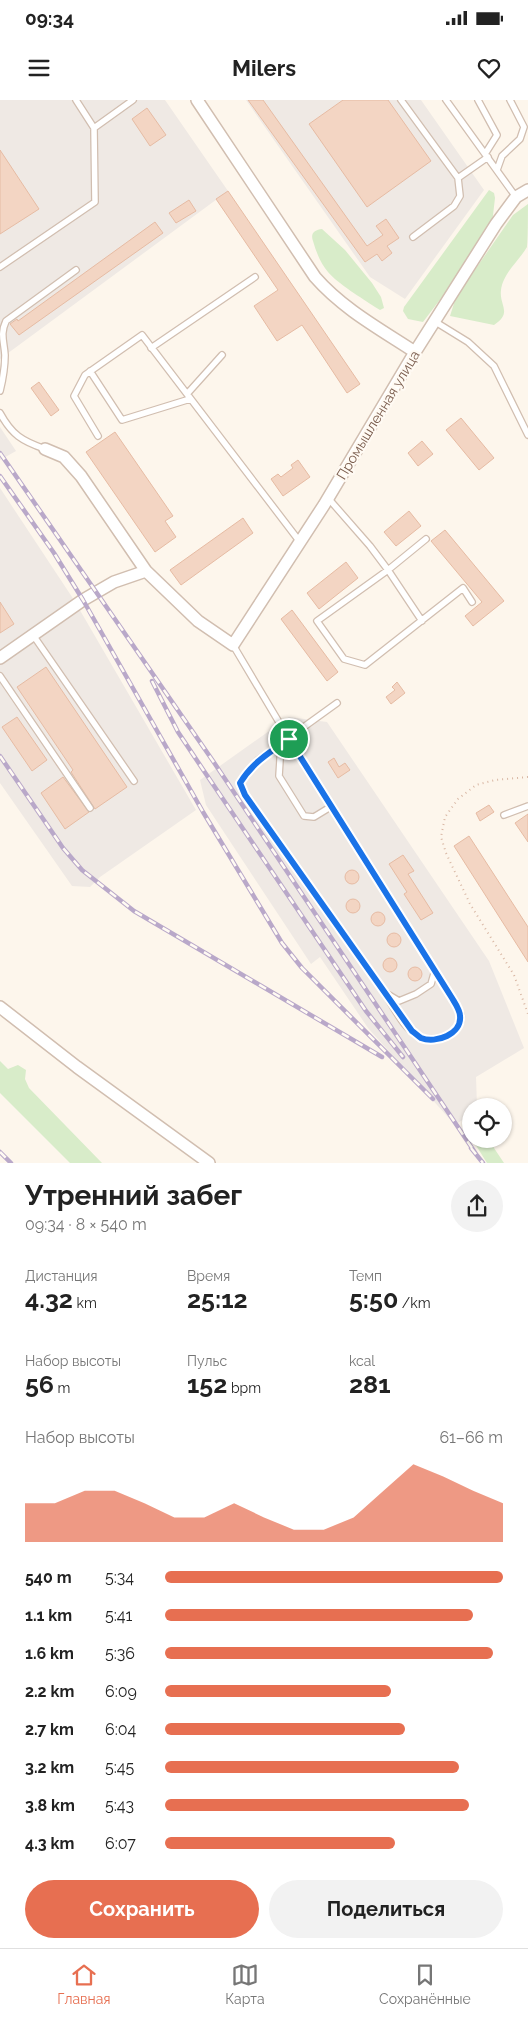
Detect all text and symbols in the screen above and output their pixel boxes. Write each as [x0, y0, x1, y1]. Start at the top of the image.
text: 09:34 [25, 7, 74, 29]
icon: menu [25, 54, 53, 82]
icon: heart [475, 54, 503, 82]
text: Milers [232, 55, 296, 81]
street label: Промышленная улица [333, 348, 423, 482]
pin [268, 718, 310, 760]
icon: arrive [275, 725, 303, 753]
map controls [462, 1098, 512, 1148]
button: locate [462, 1098, 512, 1148]
text: Утренний забег [25, 1179, 242, 1212]
button: share [451, 1180, 503, 1232]
text: 09:34 · 8 × 540 m [25, 1215, 147, 1234]
text: Дистанция [25, 1268, 98, 1284]
text: Время [187, 1268, 230, 1284]
text: Темп [349, 1268, 382, 1284]
text: 4.32 [25, 1284, 73, 1314]
text: 25:12 [187, 1284, 248, 1314]
text: 5:50 [349, 1284, 398, 1314]
text: km [73, 1295, 97, 1311]
text: /km [398, 1295, 431, 1311]
text: Набор высоты [25, 1353, 121, 1369]
text: Пульс [187, 1353, 227, 1369]
text: kcal [349, 1353, 375, 1369]
text: 56 [25, 1369, 54, 1399]
text: 152 [187, 1369, 227, 1399]
text: 281 [349, 1369, 391, 1399]
text: m [54, 1380, 70, 1396]
text: bpm [227, 1380, 261, 1396]
text: Набор высоты [25, 1428, 135, 1447]
text: 61–66 m [439, 1428, 503, 1447]
text: 540 m [25, 1568, 72, 1587]
text: 5:34 [105, 1568, 134, 1587]
text: 1.1 km [25, 1606, 72, 1625]
text: 5:41 [105, 1606, 132, 1625]
text: 1.6 km [25, 1644, 74, 1663]
text: 5:36 [105, 1644, 135, 1663]
text: 2.2 km [25, 1682, 74, 1701]
text: 6:09 [105, 1682, 137, 1701]
text: 2.7 km [25, 1720, 74, 1739]
text: 6:04 [105, 1720, 136, 1739]
text: 3.2 km [25, 1758, 74, 1777]
text: 5:45 [105, 1758, 134, 1777]
text: 3.8 km [25, 1796, 75, 1815]
text: 5:43 [105, 1796, 134, 1815]
text: 4.3 km [25, 1834, 74, 1853]
text: 6:07 [105, 1834, 136, 1853]
button: Сохранить [25, 1880, 259, 1938]
button: Поделиться [269, 1880, 503, 1938]
tab: Главная [57, 1961, 111, 2007]
tab: Карта [225, 1961, 265, 2007]
tab: Сохранённые [379, 1961, 471, 2007]

